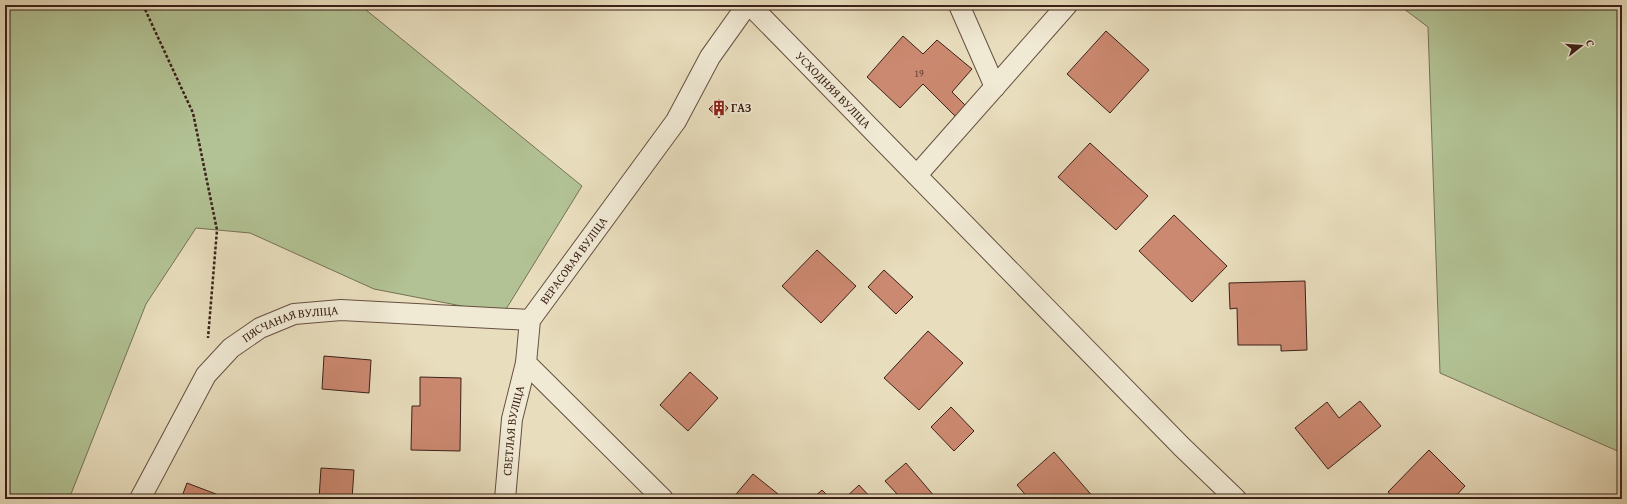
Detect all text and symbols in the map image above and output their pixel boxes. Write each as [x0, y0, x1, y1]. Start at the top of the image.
north arrow [1561, 26, 1601, 66]
text: С [1582, 38, 1599, 48]
street label: УСХОДНЯЯ ВУЛІЦА [792, 48, 876, 132]
house number: 19 [914, 66, 924, 81]
building icon: ГАЗ [710, 99, 728, 117]
place label: ГАЗ [731, 99, 752, 116]
street label: ВЕРАСОВАЯ ВУЛІЦА [535, 212, 611, 307]
street label: ПЯСЧАНАЯ ВУЛІЦА [238, 301, 340, 346]
street label: СВЕТЛАЯ ВУЛІЦА [498, 383, 528, 476]

